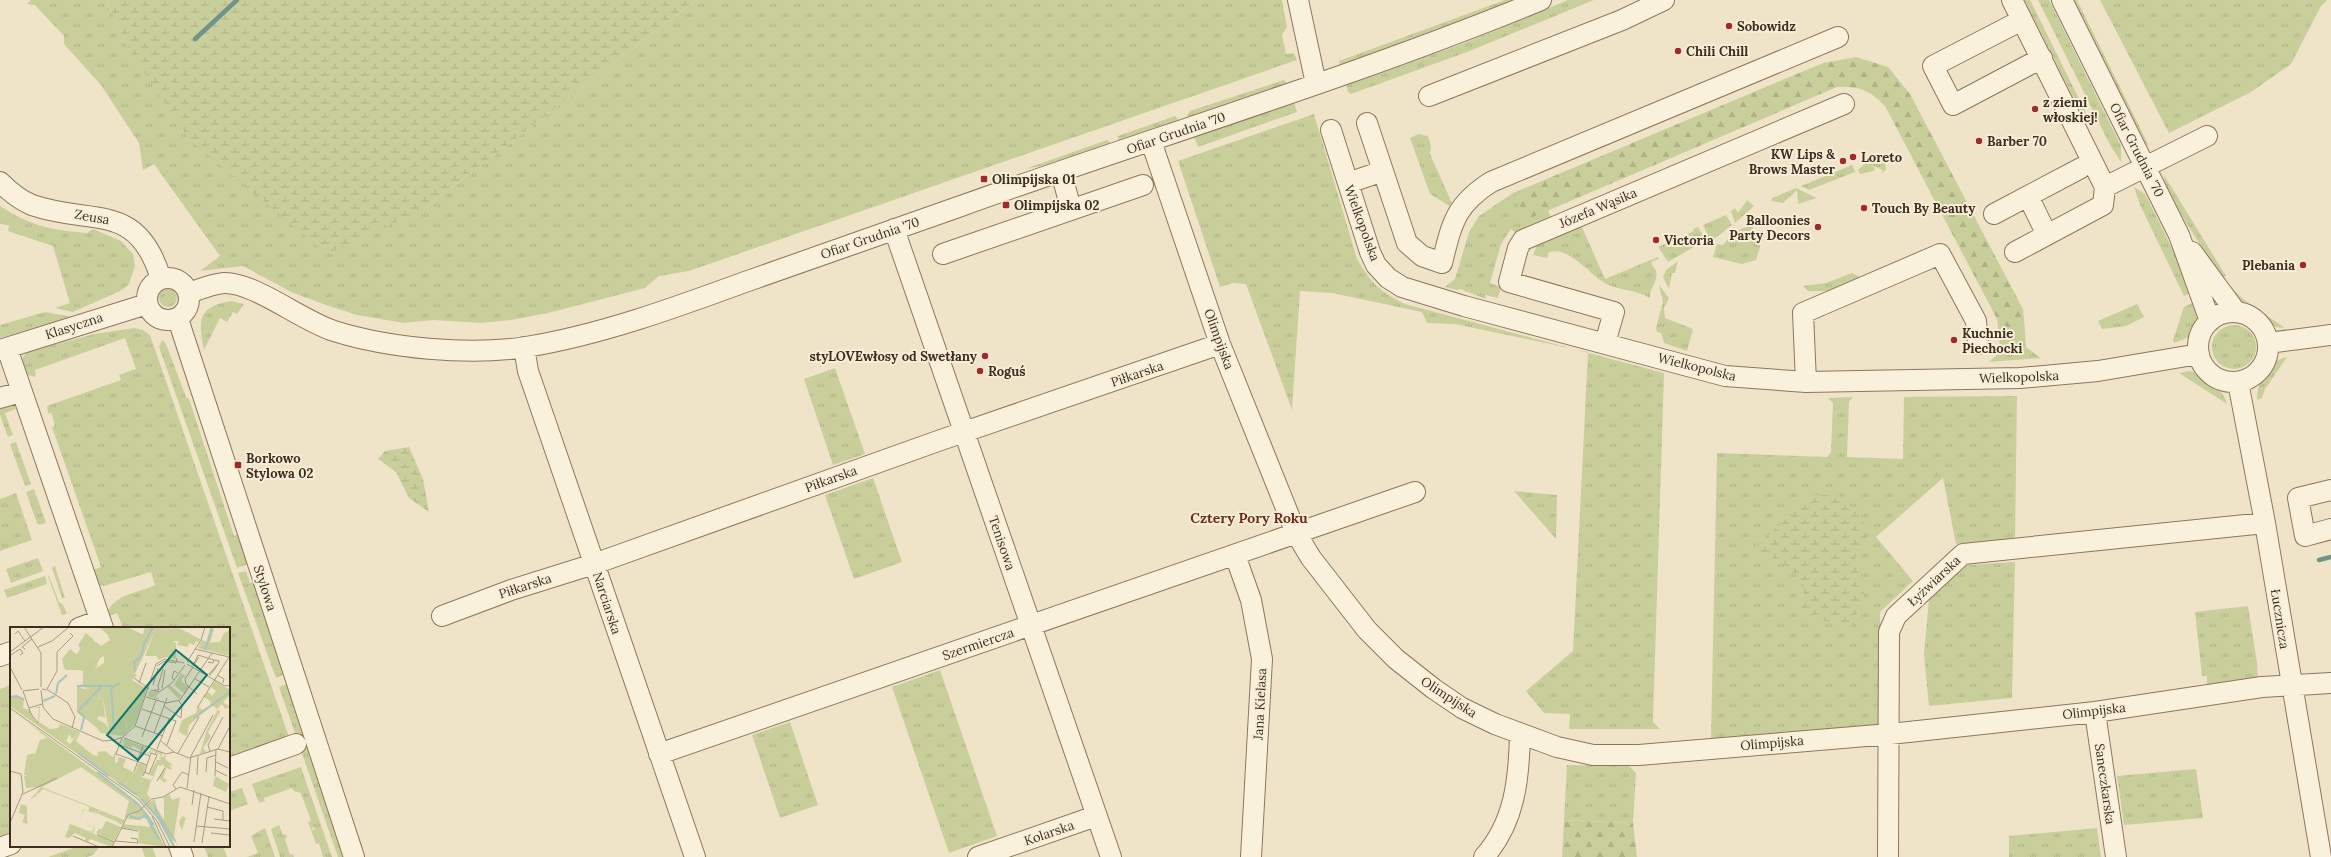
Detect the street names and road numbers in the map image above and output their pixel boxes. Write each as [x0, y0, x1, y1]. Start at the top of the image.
street label: Ofiar Grudnia '70 [2106, 100, 2168, 200]
street label: Ofiar Grudnia '70 [1124, 108, 1228, 158]
street label: Wielkopolska [1340, 182, 1384, 264]
street label: Józefa Wąsika [1556, 184, 1640, 232]
street label: Zeusa [73, 206, 111, 229]
street label: Ofiar Grudnia '70 [818, 213, 922, 263]
street label: Olimpijska [1200, 306, 1238, 372]
street label: Klasyczna [43, 309, 105, 343]
street label: Wielkopolska [1656, 349, 1738, 385]
street label: Piłkarska [1108, 357, 1166, 391]
street label: Wielkopolska [1979, 367, 2060, 387]
street label: Piłkarska [802, 462, 860, 496]
street label: Tenisowa [985, 513, 1019, 573]
street label: Łyżwiarska [1904, 552, 1964, 610]
street label: Stylowa [250, 563, 280, 613]
street label: Piłkarska [496, 569, 554, 603]
street label: Narciarska [589, 570, 625, 637]
street label: Łucznicza [2267, 588, 2293, 650]
street label: Szermiercza [940, 624, 1016, 664]
street label: Jana Kielasa [1250, 667, 1270, 741]
street label: Olimpijska [1418, 673, 1481, 722]
street label: Olimpijska [2061, 699, 2127, 723]
street label: Olimpijska [1740, 732, 1805, 754]
street label: Saneczkarska [2091, 742, 2119, 826]
street label: Kolarska [1022, 816, 1077, 849]

